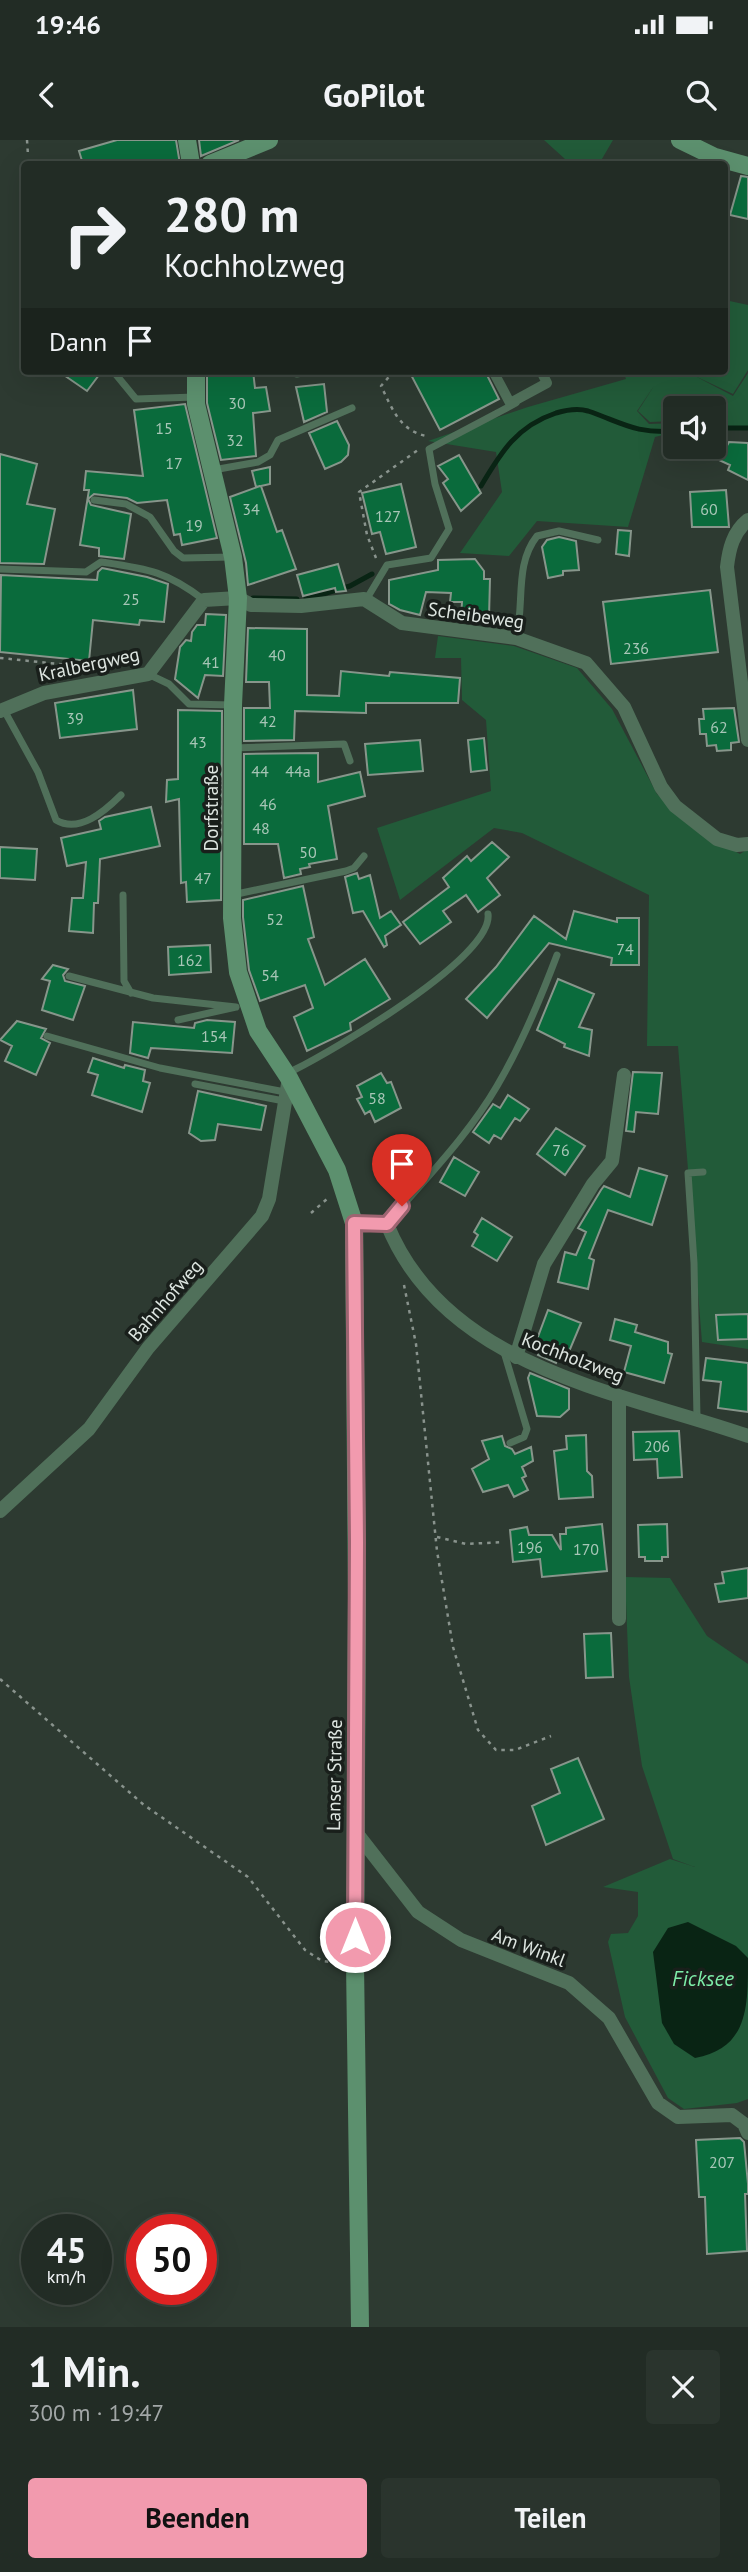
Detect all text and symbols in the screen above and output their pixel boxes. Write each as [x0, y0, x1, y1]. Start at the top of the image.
text: 19:46 [35, 8, 101, 41]
text: GoPilot [323, 74, 425, 116]
icon: back [28, 76, 66, 114]
icon: search [682, 76, 720, 114]
text: 280 m [164, 182, 299, 246]
icon: right [49, 189, 140, 280]
text: Kochholzweg [164, 244, 346, 286]
icon: arrive [121, 322, 159, 360]
text: Dann [49, 325, 107, 358]
house number: 30 [228, 393, 246, 413]
map controls [663, 396, 726, 459]
button: sound [663, 396, 726, 459]
house number: 15 [155, 418, 173, 438]
house number: 32 [226, 430, 244, 450]
house number: 17 [165, 453, 183, 473]
house number: 34 [242, 499, 260, 519]
house number: 60 [700, 499, 718, 519]
house number: 127 [375, 506, 401, 526]
house number: 19 [185, 515, 203, 535]
house number: 25 [122, 589, 140, 609]
street label: Scheibeweg [426, 596, 526, 634]
house number: 236 [623, 638, 649, 658]
street label: Kralbergweg [36, 642, 142, 686]
house number: 40 [268, 645, 286, 665]
house number: 41 [202, 652, 220, 672]
house number: 39 [66, 708, 84, 728]
house number: 42 [259, 711, 277, 731]
house number: 62 [710, 717, 728, 737]
house number: 43 [189, 732, 207, 752]
house number: 44 [251, 761, 269, 781]
house number: 44a [285, 761, 311, 781]
street label: Dorfstraße [199, 765, 223, 851]
house number: 46 [259, 794, 277, 814]
house number: 48 [252, 818, 270, 838]
house number: 50 [299, 842, 317, 862]
house number: 47 [194, 868, 212, 888]
house number: 52 [266, 909, 284, 929]
house number: 74 [616, 939, 634, 959]
house number: 162 [177, 950, 203, 970]
house number: 54 [261, 965, 279, 985]
house number: 154 [201, 1026, 227, 1046]
house number: 58 [368, 1088, 386, 1108]
pin [372, 1134, 432, 1206]
house number: 76 [552, 1140, 570, 1160]
icon: arrive [383, 1145, 421, 1183]
street label: Bahnhofweg [123, 1254, 207, 1346]
street label: Kochholzweg [518, 1326, 628, 1388]
house number: 206 [644, 1436, 670, 1456]
house number: 196 [517, 1537, 543, 1557]
house number: 170 [573, 1539, 599, 1559]
street label: Lanser Straße [321, 1719, 347, 1831]
position arrow [318, 1900, 392, 1974]
street label: Am Winkl [489, 1922, 570, 1972]
water label: Ficksee [672, 1965, 734, 1992]
house number: 207 [709, 2152, 735, 2172]
speed limit sign: 50 [126, 2214, 217, 2305]
text: 45 [47, 2227, 86, 2273]
text: km/h [47, 2265, 86, 2288]
text: 1 Min. [28, 2344, 141, 2399]
button: close [646, 2350, 720, 2424]
text: 300 m · 19:47 [28, 2398, 164, 2427]
button: Beenden [28, 2478, 367, 2558]
button: Teilen [381, 2478, 720, 2558]

